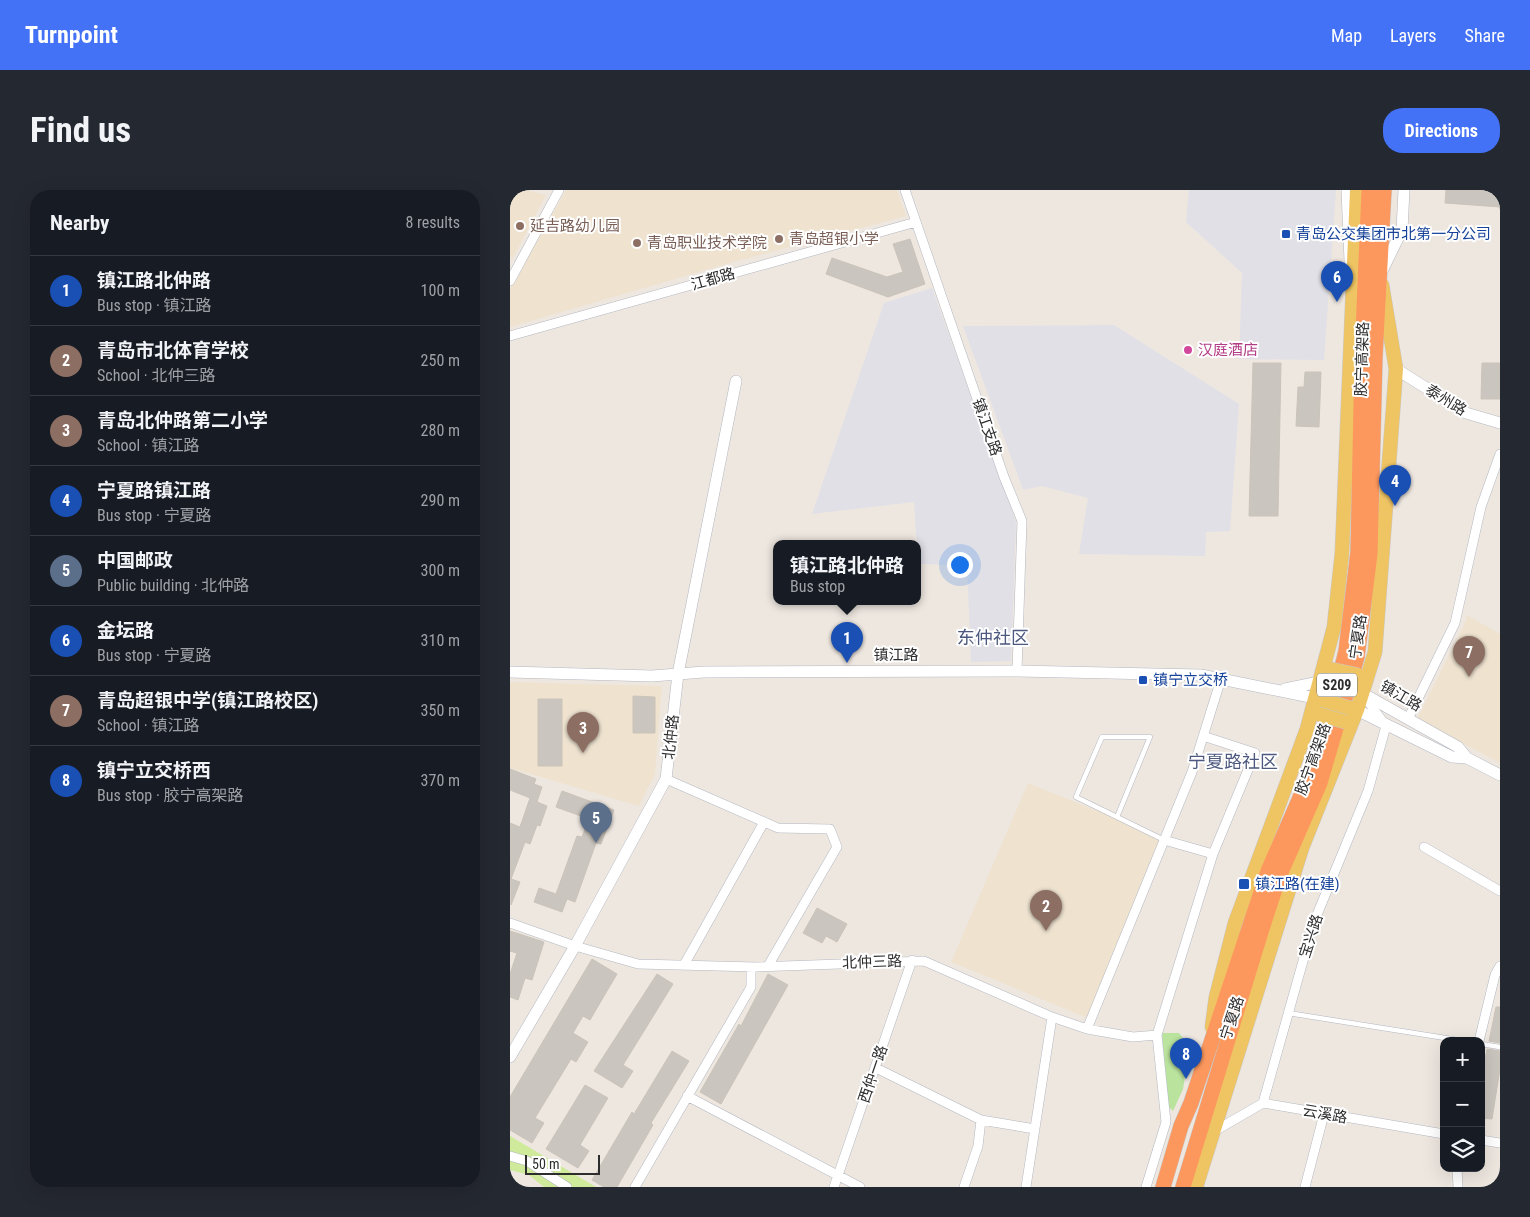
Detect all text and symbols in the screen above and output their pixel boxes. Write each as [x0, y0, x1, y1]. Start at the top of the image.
text: Turnpoint [25, 21, 118, 49]
text: Map [1331, 25, 1362, 46]
text: Layers [1390, 25, 1437, 46]
text: Share [1465, 25, 1505, 46]
button: Directions [1383, 108, 1500, 153]
text: Find us [30, 110, 131, 151]
text: Nearby [50, 211, 109, 235]
text: 8 results [405, 213, 460, 232]
place label: 延吉路幼儿园 [530, 217, 620, 235]
marker: 延吉路幼儿园 [514, 220, 526, 232]
place label: 青岛公交集团市北第一分公司 [1296, 225, 1491, 243]
marker: 青岛公交集团市北第一分公司 [1280, 228, 1292, 240]
place label: 青岛超银小学 [789, 230, 879, 248]
marker: 青岛超银小学 [773, 233, 785, 245]
place label: 青岛职业技术学院 [647, 234, 767, 252]
marker: 青岛职业技术学院 [631, 237, 643, 249]
pin: 6 [1321, 261, 1353, 302]
street label: 江都路 [689, 264, 737, 294]
text: 镇江路北仲路 [97, 269, 211, 292]
text: 1 [62, 281, 70, 300]
text: 100 m [421, 281, 460, 300]
text: Bus stop · 镇江路 [97, 296, 211, 315]
street label: 胶宁高架路 [1352, 321, 1372, 397]
text: 青岛市北体育学校 [97, 339, 249, 362]
place label: 汉庭酒店 [1198, 341, 1258, 359]
marker: 汉庭酒店 [1182, 344, 1194, 356]
text: 2 [62, 351, 70, 370]
text: 250 m [421, 351, 460, 370]
text: School · 北仲三路 [97, 366, 215, 385]
street label: 泰州路 [1422, 381, 1470, 419]
street label: 镇江支路 [969, 396, 1005, 458]
text: 青岛北仲路第二小学 [97, 409, 268, 432]
text: 3 [62, 421, 70, 440]
text: 280 m [421, 421, 460, 440]
text: School · 镇江路 [97, 436, 199, 455]
pin: 4 [1379, 465, 1411, 506]
text: 宁夏路镇江路 [97, 479, 211, 502]
text: 4 [62, 491, 70, 510]
text: 290 m [421, 491, 460, 510]
text: Bus stop · 宁夏路 [97, 506, 211, 525]
popup [773, 540, 921, 605]
text: 中国邮政 [97, 549, 173, 572]
your location [947, 552, 973, 578]
text: 镇江路北仲路 [790, 554, 904, 577]
text: 5 [62, 561, 70, 580]
text: 300 m [421, 561, 460, 580]
text: Public building · 北仲路 [97, 576, 249, 595]
text: Bus stop [790, 577, 845, 596]
street label: 宁夏路 [1346, 613, 1370, 661]
text: 金坛路 [97, 619, 154, 642]
pin: 1 [831, 622, 863, 663]
district label: 东仲社区 [957, 627, 1029, 648]
text: 6 [62, 631, 70, 650]
text: 310 m [421, 631, 460, 650]
pin: 7 [1453, 636, 1485, 677]
text: Bus stop · 宁夏路 [97, 646, 211, 665]
street label: 镇江路 [873, 646, 919, 664]
place label: 镇宁立交桥 [1153, 671, 1228, 689]
marker: 镇宁立交桥 [1137, 674, 1149, 686]
road number: S209 [1317, 674, 1357, 696]
street label: 镇江路 [1377, 677, 1425, 715]
text: 青岛超银中学(镇江路校区) [97, 689, 318, 712]
text: 7 [62, 701, 70, 720]
text: 350 m [421, 701, 460, 720]
pin: 3 [567, 712, 599, 753]
street label: 北仲路 [660, 714, 682, 760]
text: School · 镇江路 [97, 716, 199, 735]
street label: 胶宁高架路 [1292, 721, 1334, 797]
district label: 宁夏路社区 [1188, 751, 1278, 772]
text: 镇宁立交桥西 [97, 759, 211, 782]
text: 8 [62, 771, 70, 790]
text: 370 m [421, 771, 460, 790]
text: Bus stop · 胶宁高架路 [97, 786, 243, 805]
pin: 5 [580, 802, 612, 843]
place label: 镇江路(在建) [1255, 875, 1340, 893]
marker: 镇江路(在建) [1237, 877, 1251, 891]
pin: 2 [1030, 890, 1062, 931]
street label: 宝兴路 [1295, 912, 1327, 960]
street label: 北仲三路 [842, 952, 902, 972]
street label: 宁夏路 [1216, 994, 1248, 1042]
map controls [1440, 1037, 1485, 1172]
button: + [1440, 1037, 1485, 1082]
pin: 8 [1170, 1038, 1202, 1079]
street label: 西仲一路 [855, 1043, 891, 1105]
button: − [1440, 1082, 1485, 1127]
street label: 云溪路 [1301, 1101, 1349, 1127]
button: layers [1440, 1127, 1485, 1172]
scale bar [525, 1152, 600, 1175]
text: 50 m [532, 1156, 560, 1172]

